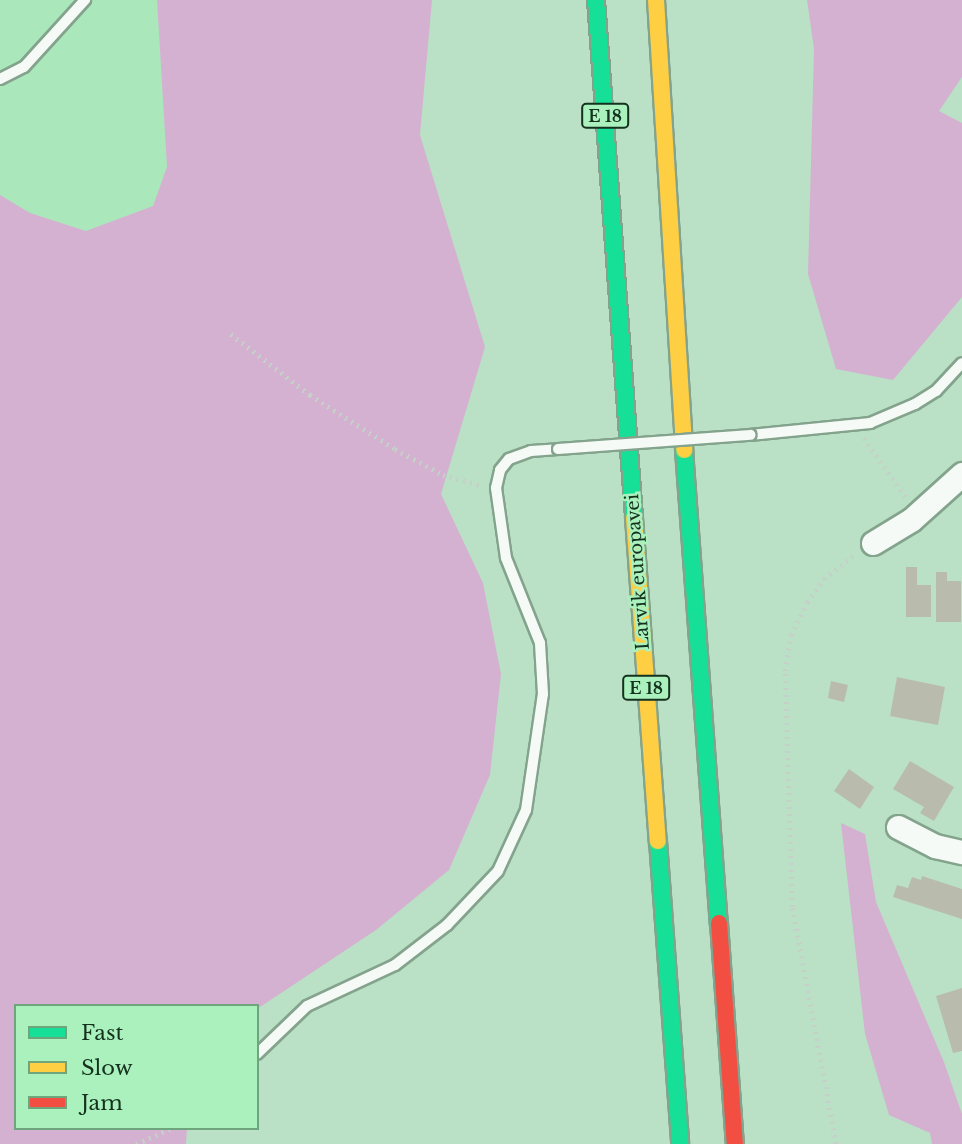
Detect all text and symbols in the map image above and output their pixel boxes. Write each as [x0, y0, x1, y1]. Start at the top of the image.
road number: E 18 [580, 104, 630, 128]
street label: Larvik europavei [622, 493, 654, 651]
road number: E 18 [622, 676, 670, 701]
legend [14, 1004, 259, 1130]
text: Fast [81, 1020, 123, 1046]
text: Slow [81, 1055, 133, 1081]
text: Jam [81, 1090, 123, 1116]

